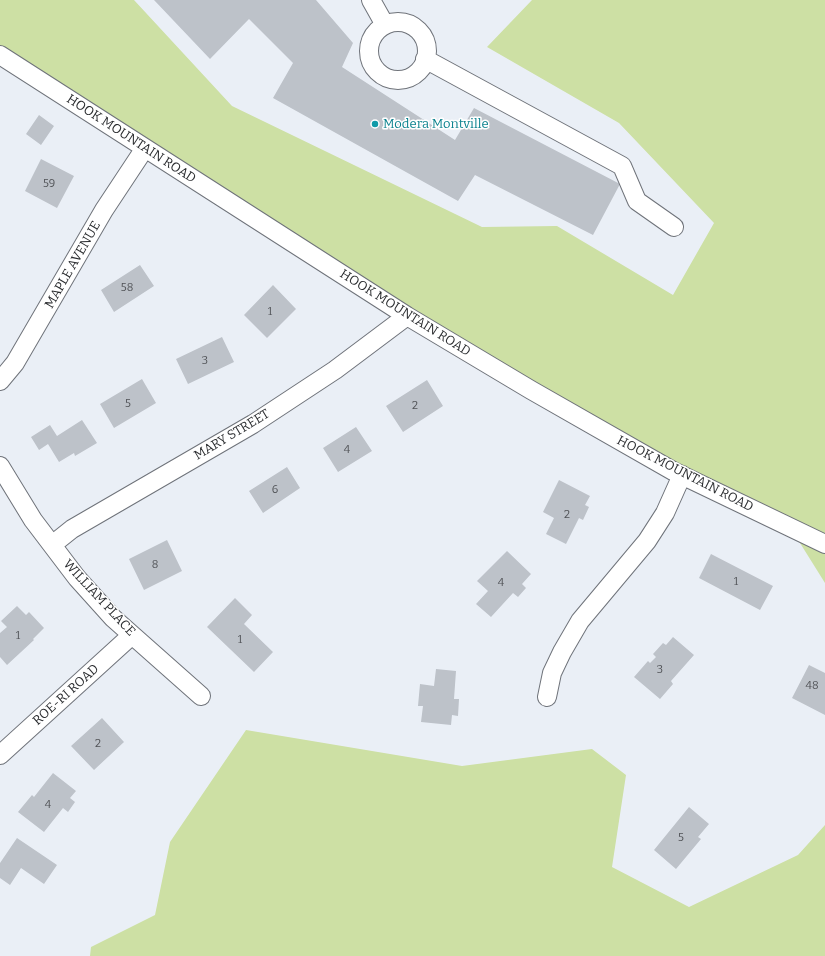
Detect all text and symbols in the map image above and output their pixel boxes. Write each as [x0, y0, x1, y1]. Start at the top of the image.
street label: HOOK MOUNTAIN ROAD [63, 91, 199, 187]
place label: Modera Montville [383, 116, 489, 132]
marker: Modera Montville [370, 119, 380, 129]
house number: 59 [43, 177, 55, 191]
street label: MAPLE AVENUE [42, 219, 104, 311]
street label: HOOK MOUNTAIN ROAD [337, 266, 473, 360]
house number: 58 [121, 281, 133, 295]
house number: 1 [268, 305, 272, 319]
house number: 3 [202, 354, 208, 368]
house number: 5 [125, 397, 131, 411]
house number: 2 [412, 399, 418, 413]
street label: MARY STREET [191, 406, 273, 464]
street label: HOOK MOUNTAIN ROAD [614, 433, 756, 515]
house number: 4 [344, 443, 350, 457]
house number: 6 [272, 483, 278, 497]
house number: 2 [564, 508, 570, 522]
street label: WILLIAM PLACE [60, 557, 138, 639]
house number: 8 [152, 558, 158, 572]
house number: 1 [734, 575, 738, 589]
house number: 4 [498, 576, 504, 590]
house number: 1 [16, 629, 20, 643]
house number: 1 [238, 633, 242, 647]
street label: ROE-RI ROAD [30, 661, 102, 729]
house number: 3 [657, 663, 663, 677]
house number: 48 [805, 679, 819, 693]
house number: 2 [95, 737, 101, 751]
house number: 4 [45, 798, 51, 812]
house number: 5 [678, 831, 684, 845]

